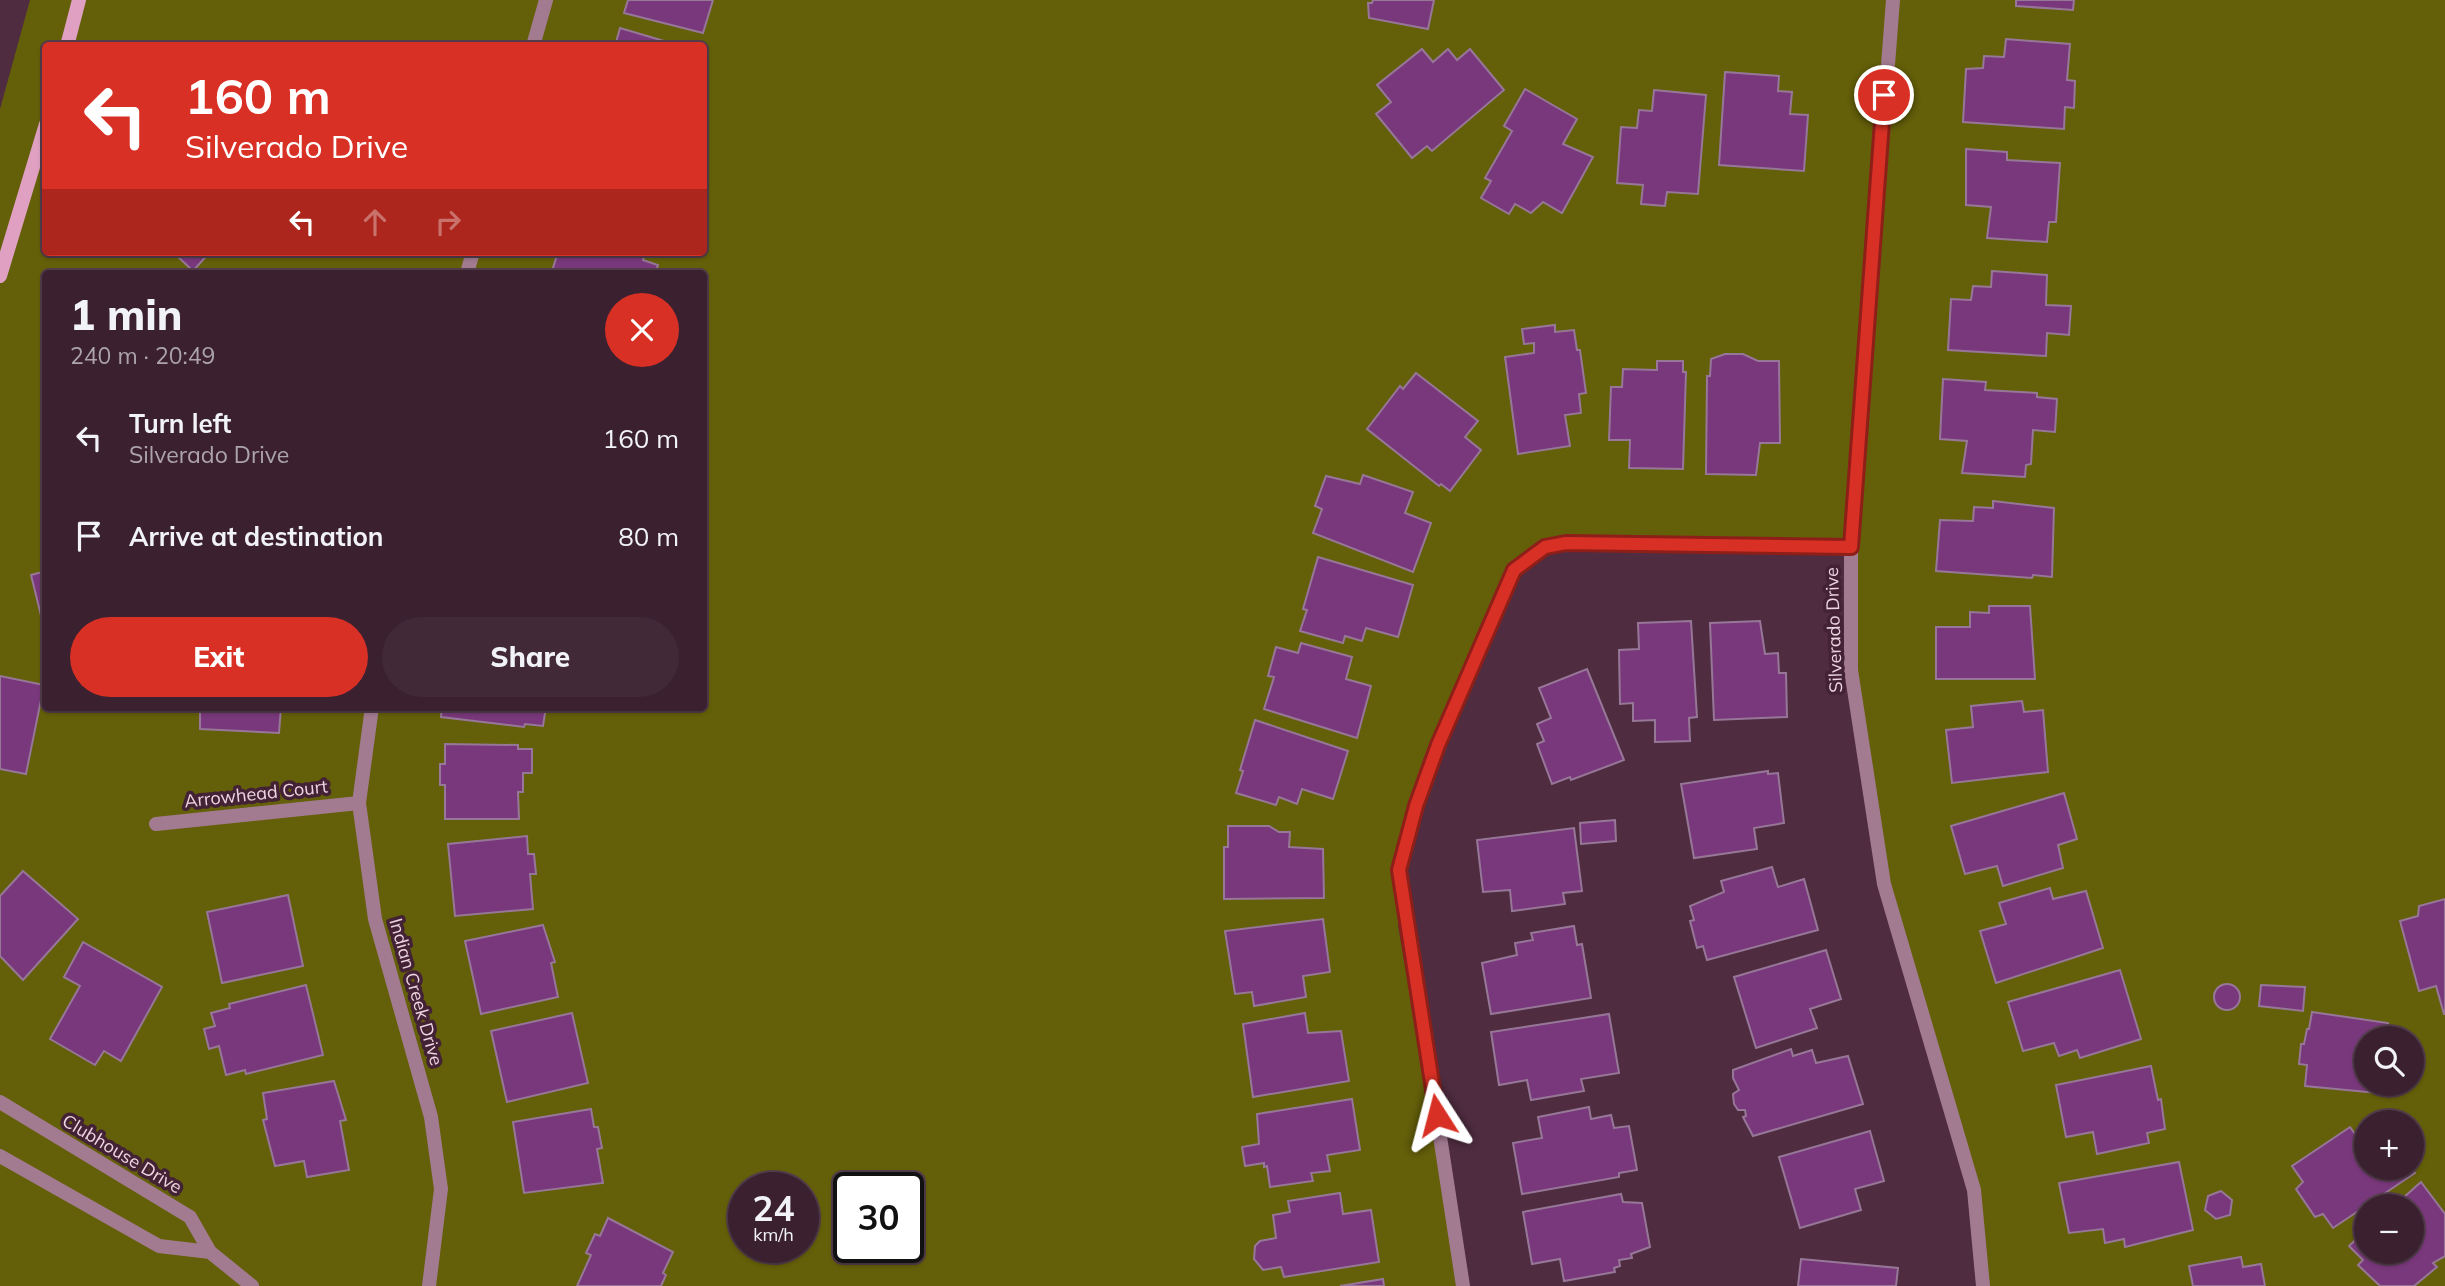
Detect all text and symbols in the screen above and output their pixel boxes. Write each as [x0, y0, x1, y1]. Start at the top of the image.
text: 160 m [185, 65, 331, 126]
pin [1854, 65, 1914, 125]
icon: left [70, 70, 161, 161]
icon: arrive [1865, 76, 1903, 114]
text: Silverado Drive [185, 126, 408, 166]
icon: left [283, 203, 321, 241]
icon: ahead [356, 203, 394, 241]
icon: right [429, 203, 467, 241]
text: 1 min [70, 288, 183, 341]
button: close [605, 293, 679, 367]
text: 240 m · 20:49 [70, 341, 215, 370]
text: Turn left [129, 407, 231, 440]
icon: left [70, 419, 108, 457]
text: 160 m [603, 422, 679, 455]
text: Silverado Drive [129, 440, 289, 469]
icon: arrive [70, 517, 108, 555]
text: Arrive at destination [129, 520, 384, 553]
text: 80 m [618, 520, 679, 553]
street label: Silverado Drive [1820, 567, 1847, 693]
button: Exit [70, 617, 368, 697]
button: Share [382, 617, 679, 697]
street label: Arrowhead Court [183, 775, 329, 812]
street label: Indian Creek Drive [384, 916, 448, 1068]
map controls [2354, 1026, 2424, 1264]
button: search [2354, 1026, 2424, 1096]
position arrow [1400, 1078, 1474, 1152]
street label: Clubhouse Drive [58, 1109, 186, 1198]
button: + [2354, 1110, 2424, 1180]
speed limit sign: 30 [833, 1172, 924, 1263]
text: 24 [752, 1186, 795, 1230]
button: − [2354, 1194, 2424, 1264]
text: km/h [753, 1223, 794, 1246]

